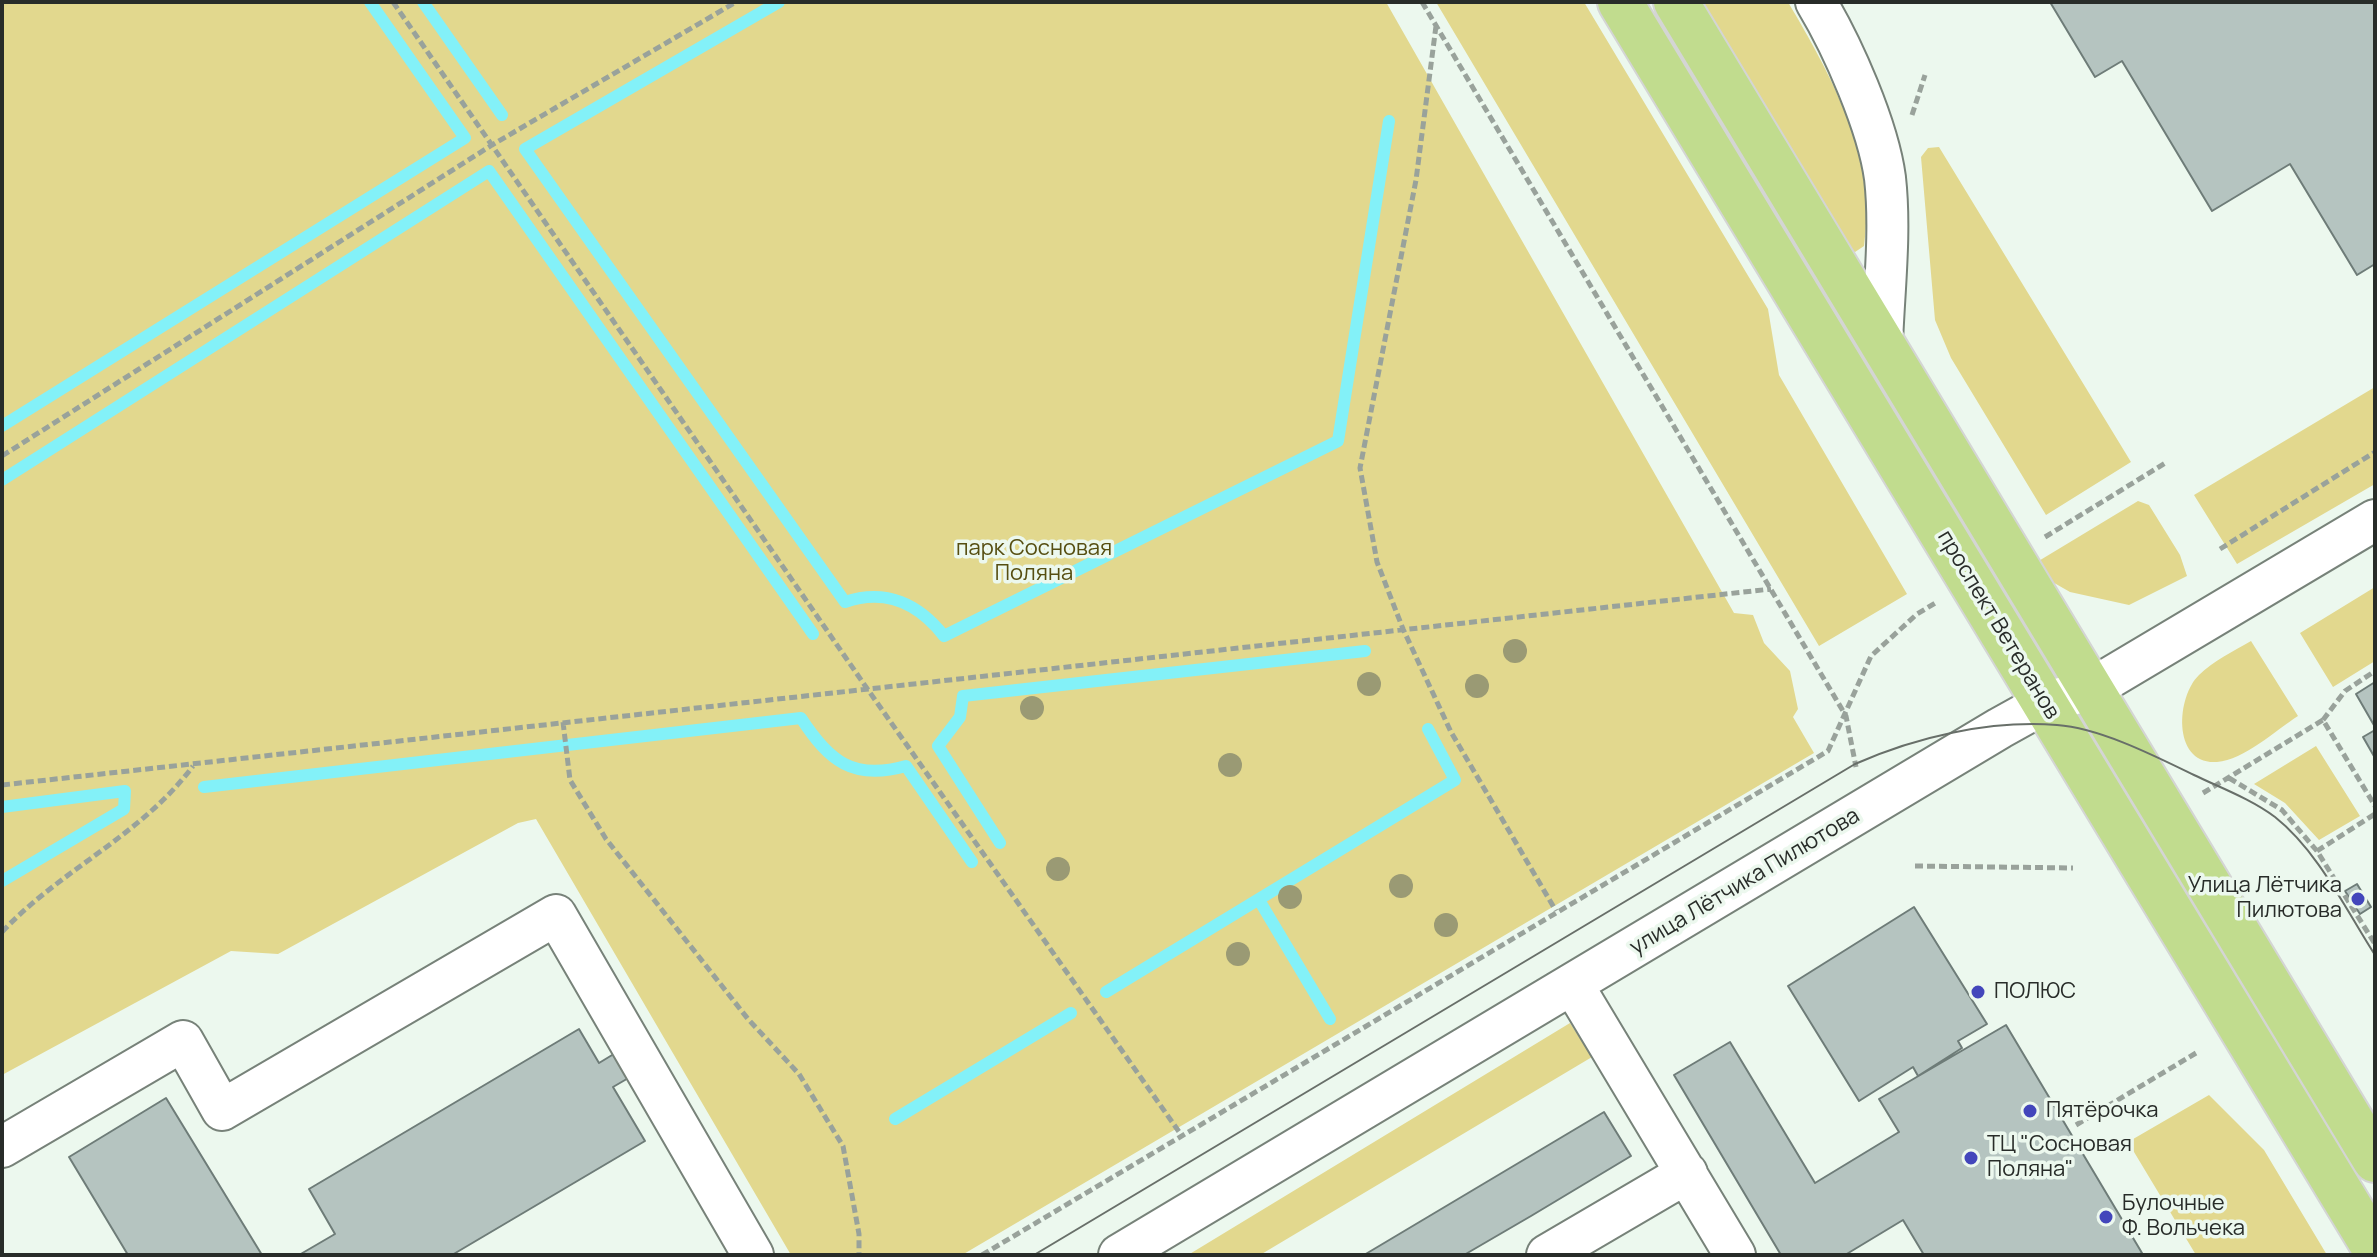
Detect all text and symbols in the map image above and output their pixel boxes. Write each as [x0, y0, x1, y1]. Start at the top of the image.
street label: проспект Ветеранов [1931, 526, 2065, 724]
park label: парк Сосновая Поляна [956, 536, 1112, 588]
street label: улица Лётчика Пилютова [1625, 803, 1865, 961]
place label: Улица Лётчика Пилютова [2188, 873, 2342, 924]
marker: Улица Лётчика Пилютова [2349, 890, 2367, 908]
place label: ПОЛЮС [1994, 979, 2076, 1005]
marker: ПОЛЮС [1969, 983, 1987, 1001]
place label: Пятёрочка [2046, 1098, 2159, 1124]
marker: Пятёрочка [2021, 1102, 2039, 1120]
place label: ТЦ "Сосновая Поляна" [1987, 1132, 2132, 1184]
marker: ТЦ "Сосновая Поляна" [1962, 1149, 1980, 1167]
place label: Булочные Ф. Вольчека [2122, 1191, 2245, 1242]
marker: Булочные Ф. Вольчека [2097, 1208, 2115, 1226]

